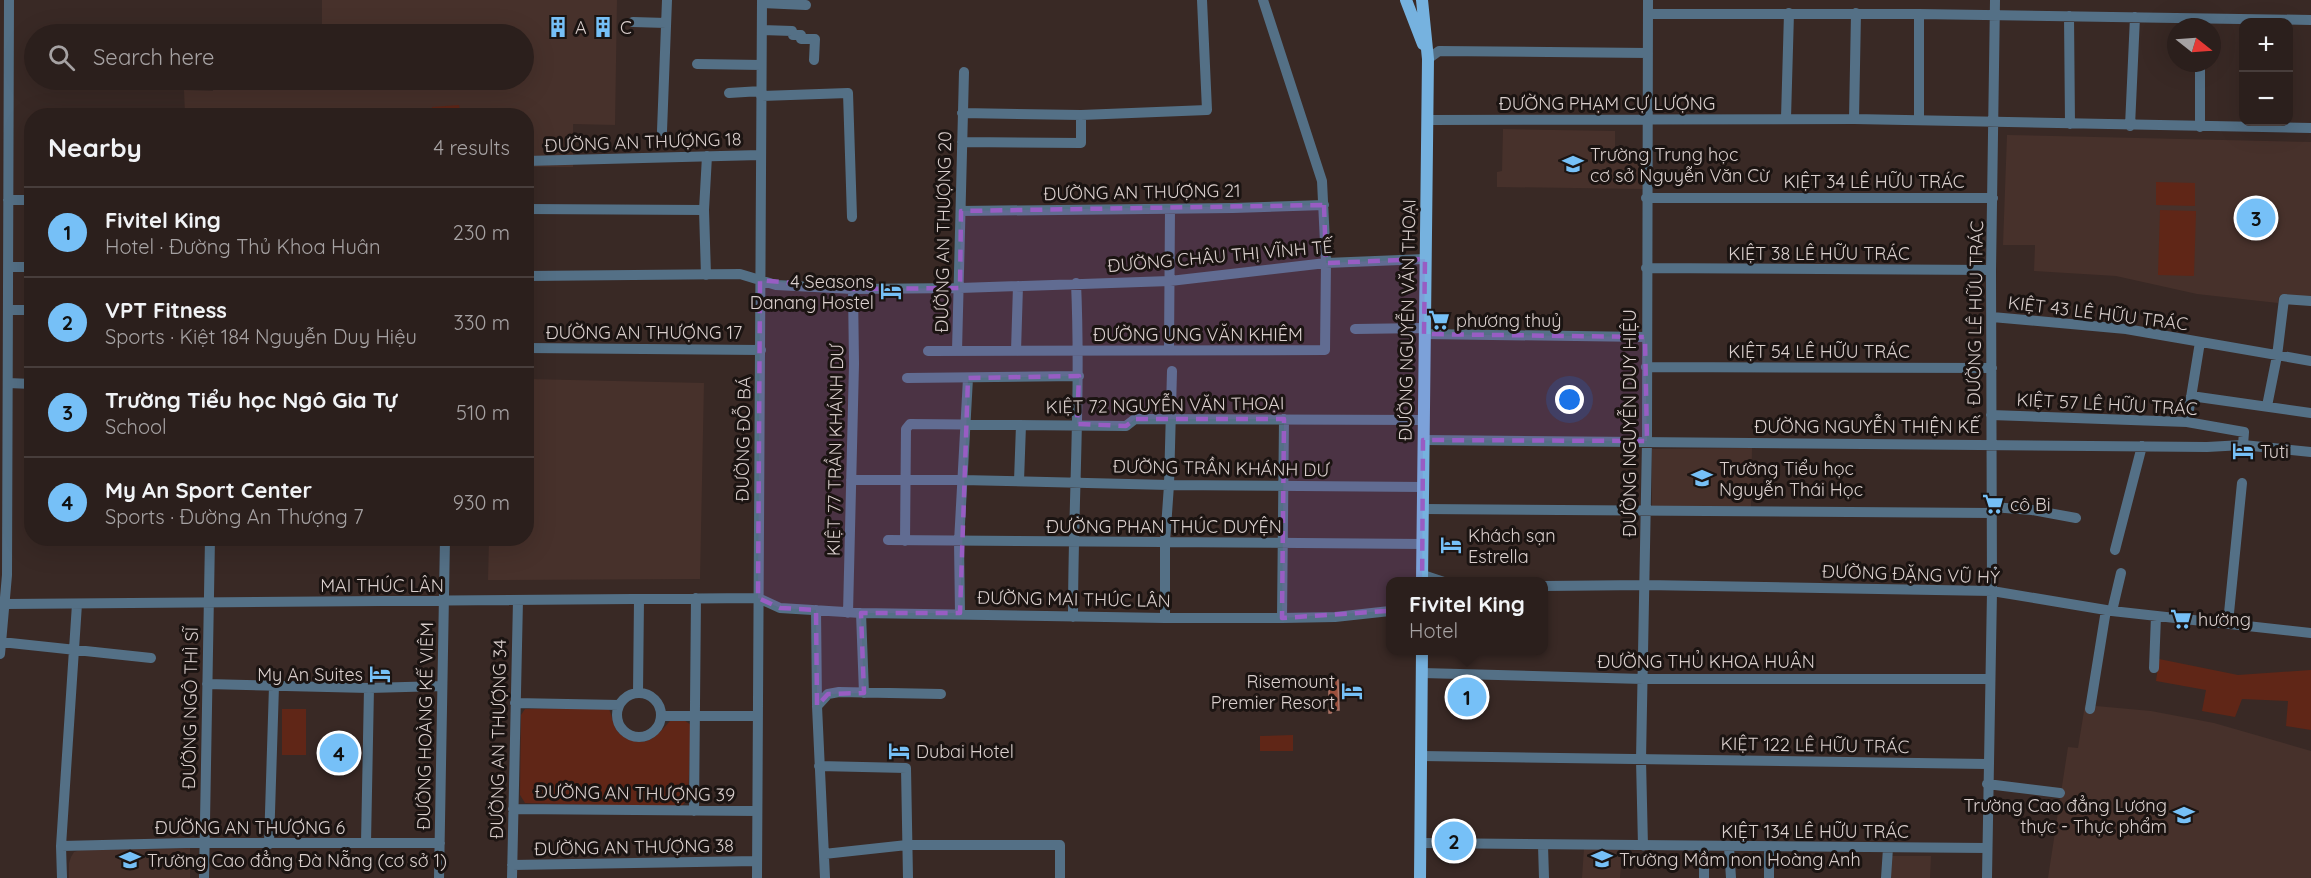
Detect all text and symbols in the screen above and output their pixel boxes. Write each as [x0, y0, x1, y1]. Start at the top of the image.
building icon: A [546, 15, 570, 39]
building icon: C [591, 15, 615, 39]
place label: A [575, 16, 587, 39]
place label: C [620, 16, 632, 39]
north arrow [2167, 18, 2221, 72]
map controls [2239, 18, 2293, 126]
button: + [2239, 18, 2293, 72]
search box [24, 24, 534, 90]
icon: search [45, 41, 78, 74]
text: Search here [93, 43, 214, 71]
button: − [2239, 72, 2293, 126]
street label: ĐƯỜNG PHẠM CỰ LƯỢNG [1499, 92, 1715, 115]
street label: ĐƯỜNG AN THƯỢNG 18 [544, 127, 742, 157]
text: Nearby [48, 131, 142, 164]
street label: ĐƯỜNG AN THƯỢNG 20 [930, 131, 956, 333]
text: 4 results [434, 135, 510, 160]
place label: Trường Trung học cơ sở Nguyễn Văn Cừ [1590, 143, 1770, 187]
school or university icon: Trường Trung học cơ sở Nguyễn Văn Cừ [1561, 152, 1585, 176]
street label: KIỆT 34 LÊ HỮU TRÁC [1783, 170, 1965, 193]
street label: ĐƯỜNG AN THƯỢNG 21 [1043, 179, 1241, 205]
pin: 3 [2236, 196, 2276, 240]
street label: ĐƯỜNG NGUYỄN VĂN THOẠI [1392, 199, 1421, 441]
text: Fivitel King [105, 206, 221, 234]
text: 1 [64, 220, 71, 245]
text: 230 m [453, 220, 510, 245]
street label: ĐƯỜNG LÊ HỮU TRÁC [1962, 220, 1988, 406]
text: Hotel · Đường Thủ Khoa Huân [105, 234, 380, 259]
street label: ĐƯỜNG CHÂU THỊ VĨNH TẾ [1106, 235, 1334, 277]
street label: KIỆT 38 LÊ HỮU TRÁC [1728, 242, 1910, 265]
place label: 4 Seasons Danang Hostel [750, 270, 874, 314]
hotel icon: 4 Seasons Danang Hostel [879, 279, 903, 303]
street label: KIỆT 43 LÊ HỮU TRÁC [2007, 291, 2190, 335]
text: VPT Fitness [105, 296, 227, 324]
supermarket icon: phương thuỷ [1427, 308, 1451, 332]
place label: phương thuỷ [1456, 309, 1562, 332]
street label: ĐƯỜNG NGUYỄN DUY HIỆU [1617, 309, 1641, 537]
text: 2 [62, 310, 73, 335]
text: 330 m [453, 310, 510, 335]
street label: ĐƯỜNG AN THƯỢNG 17 [546, 321, 742, 344]
street label: ĐƯỜNG UNG VĂN KHIÊM [1093, 323, 1303, 346]
text: Sports · Kiệt 184 Nguyễn Duy Hiệu [105, 324, 417, 349]
street label: KIỆT 54 LÊ HỮU TRÁC [1728, 340, 1910, 363]
street label: KIỆT 77 TRẦN KHÁNH DƯ [821, 343, 848, 556]
street label: ĐƯỜNG ĐỖ BÁ [728, 376, 756, 502]
your location [1555, 385, 1584, 414]
text: Trường Tiểu học Ngô Gia Tự [105, 386, 397, 414]
street label: KIỆT 57 LÊ HỮU TRÁC [2016, 388, 2198, 420]
street label: KIỆT 72 NGUYỄN VĂN THOẠI [1045, 390, 1285, 419]
text: 3 [62, 400, 73, 425]
text: 510 m [456, 400, 510, 425]
text: School [105, 414, 167, 439]
street label: ĐƯỜNG NGUYỄN THIỆN KẾ [1754, 414, 1981, 438]
hotel icon: Tuti [2231, 439, 2255, 463]
place label: Tuti [2260, 440, 2289, 463]
street label: ĐƯỜNG TRẦN KHÁNH DƯ [1113, 454, 1330, 481]
place label: Trường Tiểu học Nguyễn Thái Học [1719, 457, 1863, 501]
school or university icon: Trường Tiểu học Nguyễn Thái Học [1690, 466, 1714, 490]
text: My An Sport Center [105, 476, 312, 504]
text: 4 [62, 490, 73, 515]
text: 930 m [453, 490, 510, 515]
supermarket icon: cô Bi [1981, 492, 2005, 516]
place label: cô Bi [2010, 493, 2051, 516]
text: Sports · Đường An Thượng 7 [105, 504, 363, 529]
street label: ĐƯỜNG PHAN THÚC DUYỆN [1046, 515, 1282, 538]
place label: Khách sạn Estrella [1468, 524, 1556, 568]
hotel icon: Khách sạn Estrella [1439, 533, 1463, 557]
street label: ĐƯỜNG ĐẶNG VŨ HỶ [1822, 559, 2000, 589]
street label: MAI THÚC LÂN [320, 574, 444, 597]
popup [1386, 577, 1548, 655]
street label: ĐƯỜNG MAI THÚC LÂN [977, 586, 1171, 612]
text: Fivitel King [1409, 590, 1525, 618]
supermarket icon: hường [2169, 607, 2193, 631]
place label: hường [2198, 608, 2251, 631]
text: Hotel [1409, 618, 1458, 643]
street label: ĐƯỜNG HOÀNG KẾ VIÊM [412, 622, 438, 830]
street label: ĐƯỜNG NGÔ THÌ SĨ [177, 625, 203, 789]
street label: ĐƯỜNG AN THƯỢNG 34 [485, 639, 511, 839]
street label: ĐƯỜNG THỦ KHOA HUÂN [1597, 650, 1815, 673]
hotel icon: My An Suites [368, 662, 392, 686]
place label: My An Suites [257, 663, 363, 686]
place label: Risemount Premier Resort [1211, 670, 1335, 714]
pin: 1 [1448, 674, 1486, 720]
hotel icon: Risemount Premier Resort [1340, 679, 1364, 703]
pin: 4 [320, 730, 358, 776]
street label: KIỆT 122 LÊ HỮU TRÁC [1720, 732, 1910, 758]
hotel icon: Dubai Hotel [887, 739, 911, 763]
place label: Dubai Hotel [916, 740, 1014, 763]
street label: ĐƯỜNG AN THƯỢNG 39 [535, 780, 735, 806]
place label: Trường Cao đẳng Lương thực - Thực phẩm [1963, 794, 2167, 838]
school or university icon: Trường Cao đẳng Lương thực - Thực phẩm [2172, 803, 2196, 827]
street label: ĐƯỜNG AN THƯỢNG 6 [155, 816, 346, 839]
pin: 2 [1434, 818, 1474, 864]
street label: KIỆT 134 LÊ HỮU TRÁC [1721, 820, 1909, 843]
street label: ĐƯỜNG AN THƯỢNG 38 [534, 834, 734, 860]
school or university icon: Trường Mầm non Hoàng Anh [1590, 847, 1614, 871]
school or university icon: Trường Cao đẳng Đà Nẵng (cơ sở 1) [118, 848, 142, 872]
place label: Trường Mầm non Hoàng Anh [1619, 848, 1861, 871]
place label: Trường Cao đẳng Đà Nẵng (cơ sở 1) [147, 849, 447, 872]

